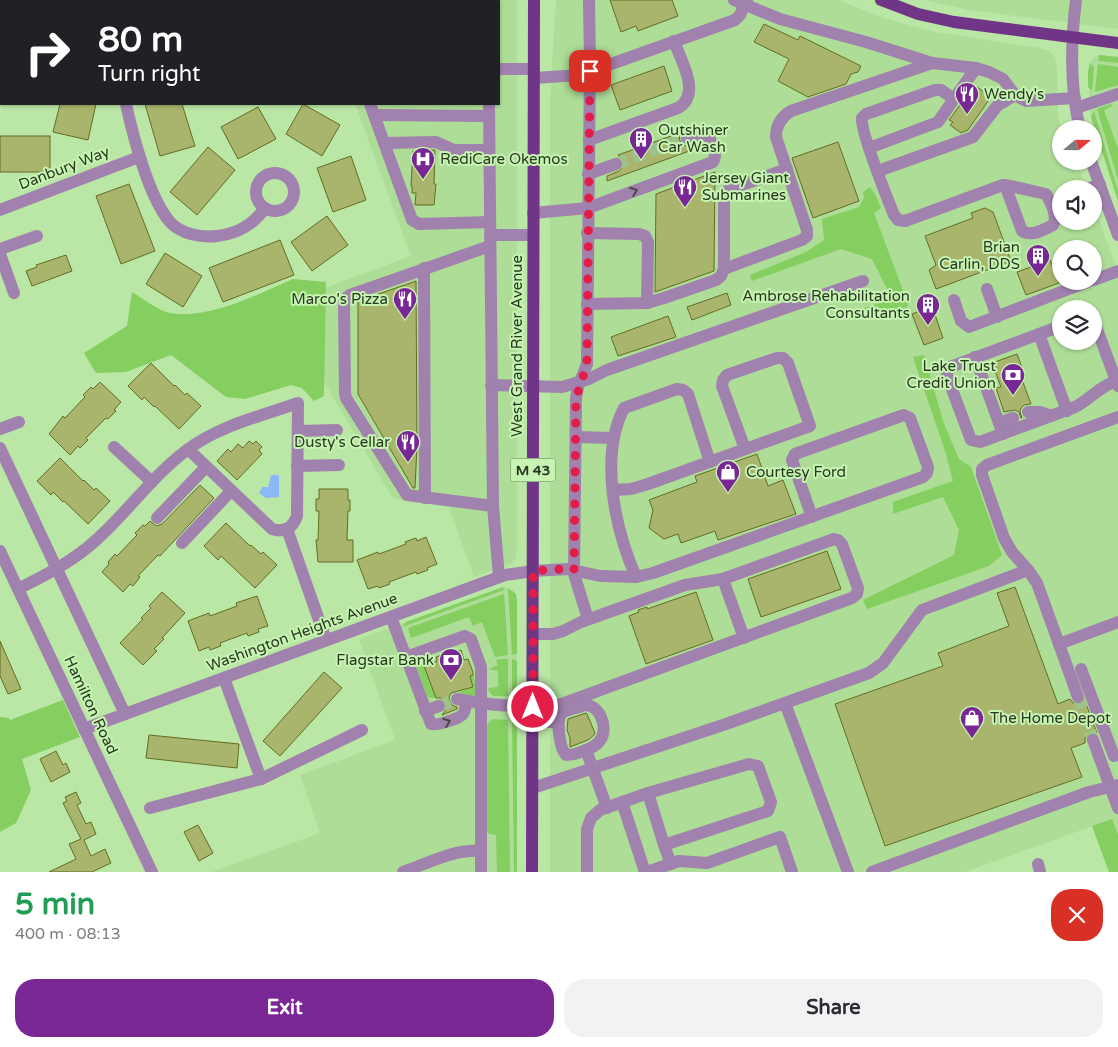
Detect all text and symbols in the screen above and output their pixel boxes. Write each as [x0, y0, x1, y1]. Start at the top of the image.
text: 80 m [98, 19, 183, 61]
icon: right [15, 20, 80, 85]
pin [569, 50, 611, 92]
icon: arrive [576, 57, 604, 85]
text: Turn right [98, 61, 200, 87]
restaurant icon: Wendy's [954, 81, 980, 115]
place label: Wendy's [984, 85, 1044, 103]
north arrow [1052, 120, 1102, 170]
map controls [1052, 120, 1102, 350]
place label: Outshiner Car Wash [658, 121, 729, 156]
building icon: Outshiner Car Wash [628, 126, 654, 160]
street label: Danbury Way [16, 142, 112, 194]
hospital icon: RediCare Okemos [410, 146, 436, 180]
place label: RediCare Okemos [440, 150, 568, 168]
place label: Jersey Giant Submarines [702, 169, 789, 204]
restaurant icon: Jersey Giant Submarines [672, 174, 698, 208]
button: sound [1052, 180, 1102, 230]
one-way arrow [629, 187, 638, 197]
place label: Brian Carlin, DDS [939, 238, 1020, 273]
button: search [1052, 240, 1102, 290]
building icon: Brian Carlin, DDS [1025, 243, 1051, 277]
street label: West Grand River Avenue [508, 255, 526, 437]
restaurant icon: Marco's Pizza [392, 286, 418, 320]
place label: Ambrose Rehabilitation Consultants [742, 287, 910, 322]
place label: Marco's Pizza [291, 290, 388, 308]
building icon: Ambrose Rehabilitation Consultants [915, 292, 941, 326]
button: layers [1052, 300, 1102, 350]
place label: Lake Trust Credit Union [907, 357, 996, 392]
bank icon: Lake Trust Credit Union [1000, 362, 1026, 396]
restaurant icon: Dusty's Cellar [395, 429, 421, 463]
place label: Dusty's Cellar [294, 433, 390, 451]
road number: M 43 [510, 458, 556, 482]
shop icon: Courtesy Ford [715, 459, 741, 493]
place label: Courtesy Ford [746, 463, 846, 481]
street label: Washington Heights Avenue [204, 589, 400, 675]
bank icon: Flagstar Bank [438, 647, 464, 681]
place label: Flagstar Bank [336, 651, 434, 669]
street label: Hamilton Road [60, 653, 122, 757]
position arrow [506, 680, 558, 732]
shop icon: The Home Depot [959, 705, 985, 739]
place label: The Home Depot [990, 709, 1111, 727]
one-way arrow [442, 718, 450, 728]
text: 5 min [15, 886, 95, 923]
button: close [1051, 889, 1103, 941]
text: 400 m · 08:13 [15, 924, 121, 944]
button: Exit [15, 979, 554, 1037]
button: Share [564, 979, 1103, 1037]

